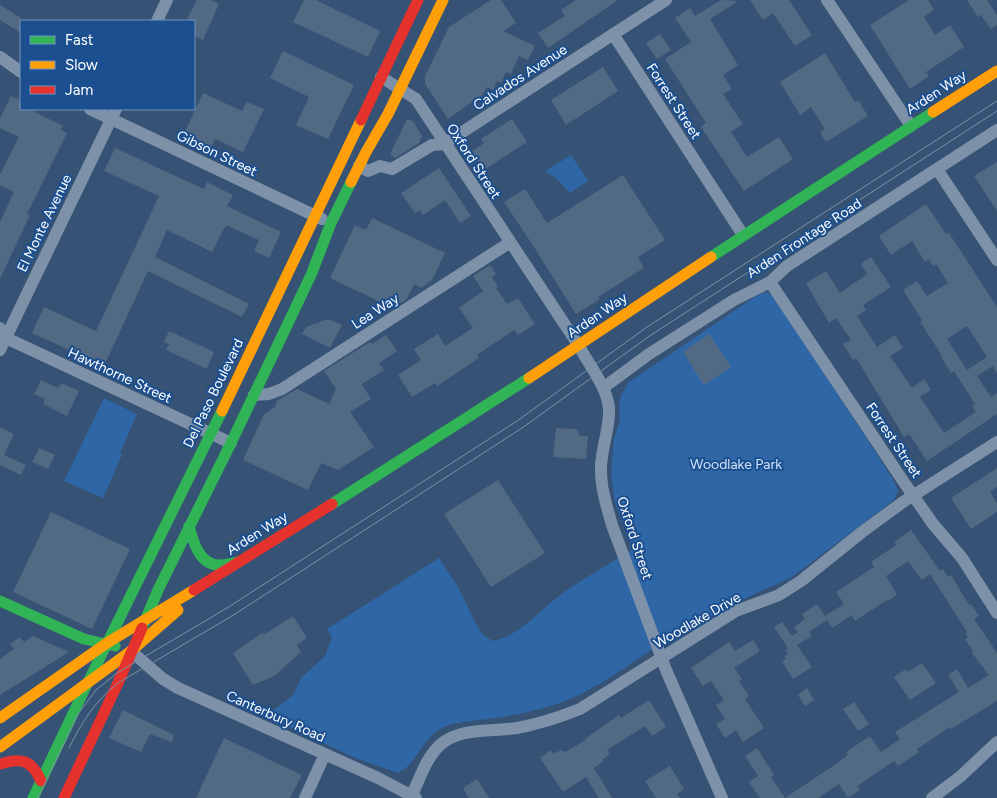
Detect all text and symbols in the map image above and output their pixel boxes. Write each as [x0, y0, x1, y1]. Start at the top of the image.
legend [20, 20, 195, 110]
text: Fast [65, 31, 94, 49]
street label: Calvados Avenue [470, 41, 571, 114]
text: Slow [65, 56, 98, 74]
street label: Forrest Street [643, 60, 704, 142]
street label: Arden Way [903, 66, 970, 118]
text: Jam [65, 81, 93, 99]
street label: Oxford Street [443, 120, 504, 202]
street label: Gibson Street [174, 127, 260, 180]
street label: El Monte Avenue [14, 171, 76, 275]
street label: Arden Frontage Road [744, 195, 865, 282]
street label: Arden Way [564, 289, 631, 342]
street label: Lea Way [349, 290, 403, 333]
street label: Del Paso Boulevard [180, 336, 247, 451]
street label: Hawthorne Street [65, 344, 174, 407]
street label: Forrest Street [862, 399, 925, 481]
park label: Woodlake Park [690, 456, 782, 473]
street label: Oxford Street [613, 494, 656, 582]
street label: Arden Way [224, 508, 291, 559]
street label: Woodlake Drive [651, 588, 744, 652]
street label: Canterbury Road [224, 687, 328, 746]

